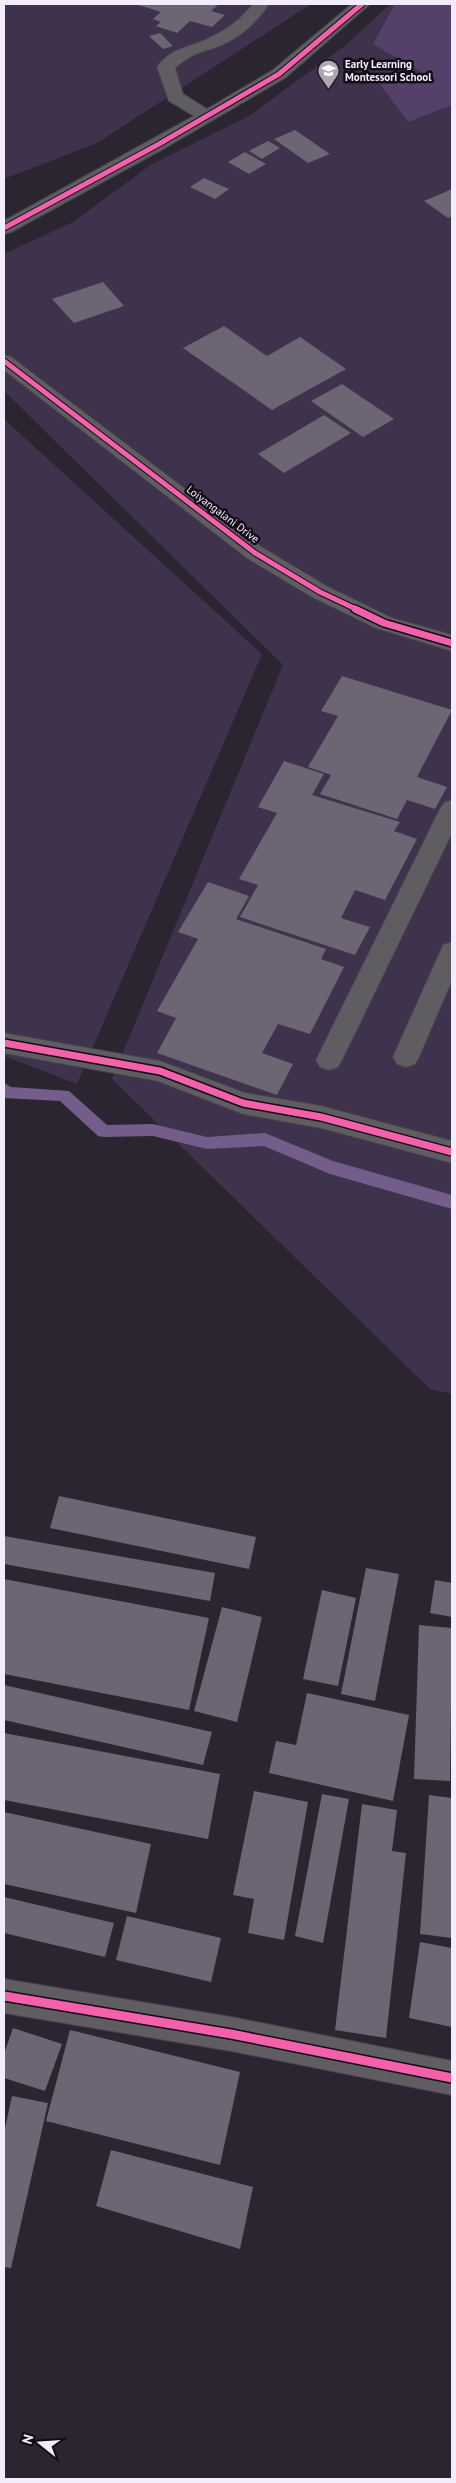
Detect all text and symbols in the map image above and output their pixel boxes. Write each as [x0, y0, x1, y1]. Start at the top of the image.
place label: Early Learning Montessori School [345, 57, 432, 84]
school or university icon: Early Learning Montessori School [317, 58, 341, 89]
street label: Loiyangalani Drive [184, 482, 262, 546]
north arrow [15, 2418, 65, 2468]
text: N [18, 2432, 38, 2446]

